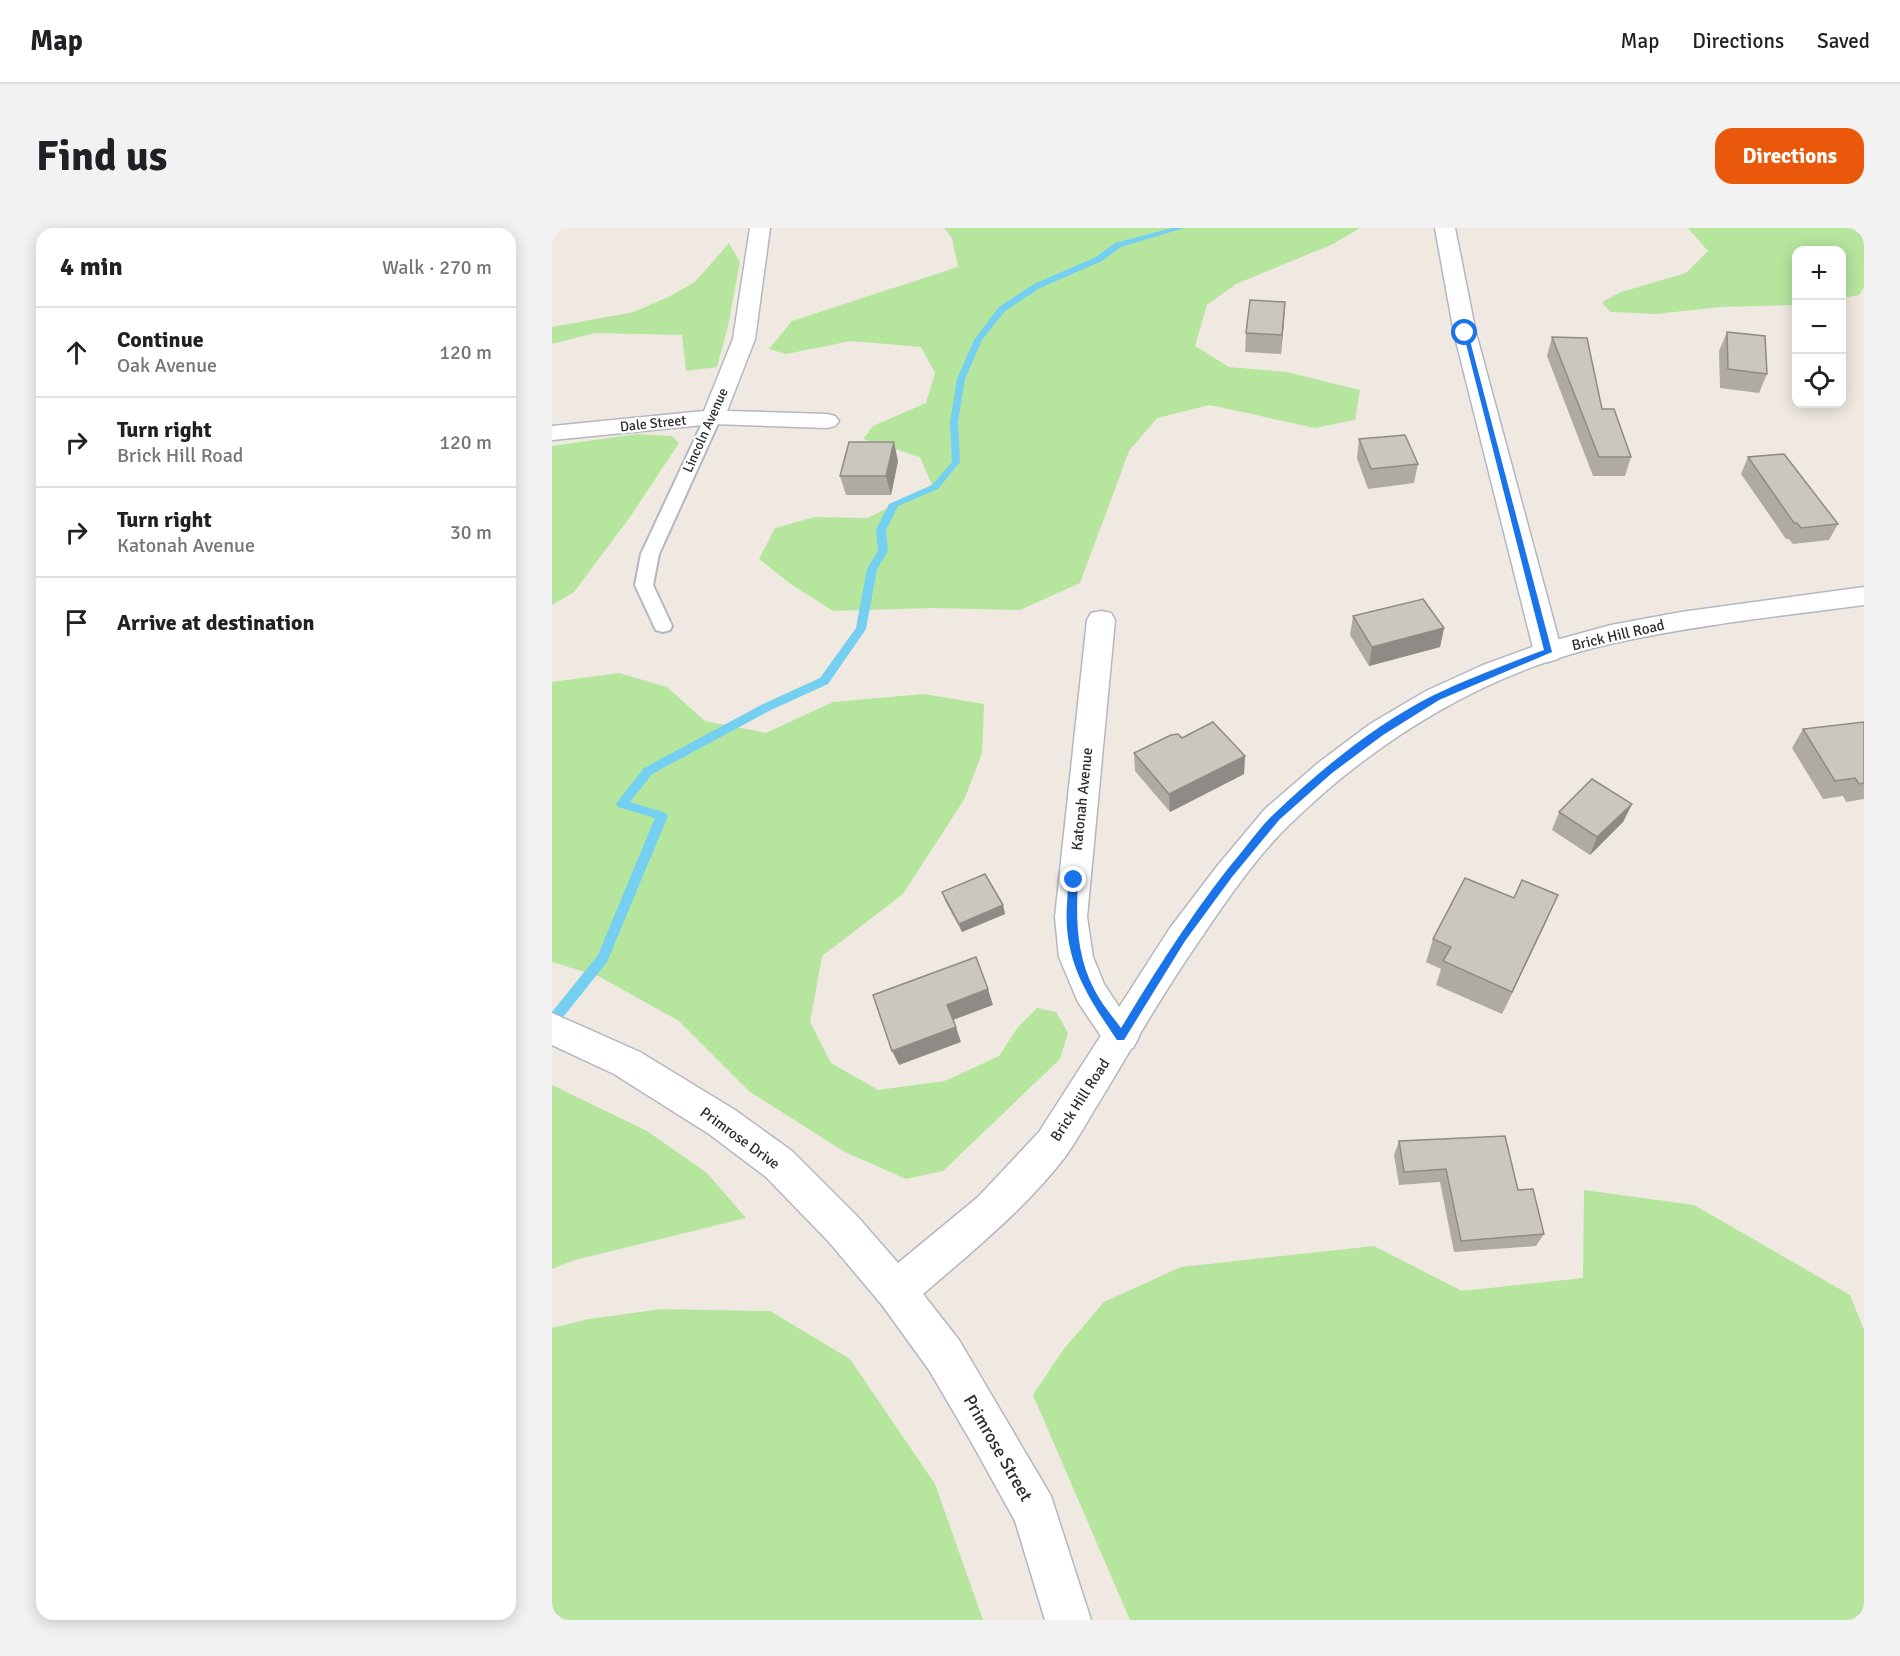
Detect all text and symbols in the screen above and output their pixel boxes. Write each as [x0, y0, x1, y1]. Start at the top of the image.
text: Map [30, 24, 83, 58]
text: Map [1621, 28, 1659, 54]
text: Directions [1692, 28, 1784, 54]
text: Saved [1817, 28, 1870, 54]
button: Directions [1715, 128, 1864, 184]
text: Find us [36, 131, 167, 182]
map controls [1792, 246, 1846, 408]
button: + [1792, 246, 1846, 300]
text: 4 min [60, 251, 123, 283]
text: Walk · 270 m [382, 255, 492, 280]
button: − [1792, 300, 1846, 354]
route start [1451, 319, 1477, 345]
text: Continue [117, 326, 204, 353]
icon: ahead [60, 336, 93, 369]
text: 120 m [439, 340, 492, 365]
text: Oak Avenue [117, 353, 217, 378]
button: locate [1792, 354, 1846, 408]
street label: Lincoln Avenue [679, 385, 732, 475]
street label: Dale Street [619, 412, 687, 435]
text: Turn right [117, 416, 212, 443]
icon: right [60, 426, 93, 459]
text: 120 m [439, 430, 492, 455]
text: Brick Hill Road [117, 443, 243, 468]
text: Turn right [117, 506, 212, 533]
icon: right [60, 516, 93, 549]
text: 30 m [450, 520, 492, 545]
text: Katonah Avenue [117, 533, 255, 558]
icon: arrive [60, 606, 93, 639]
text: Arrive at destination [117, 609, 314, 636]
street label: Brick Hill Road [1570, 616, 1666, 654]
street label: Katonah Avenue [1068, 747, 1096, 851]
route end [1060, 866, 1086, 892]
street label: Brick Hill Road [1047, 1055, 1113, 1145]
street label: Primrose Drive [697, 1103, 783, 1173]
street label: Primrose Street [959, 1391, 1037, 1505]

